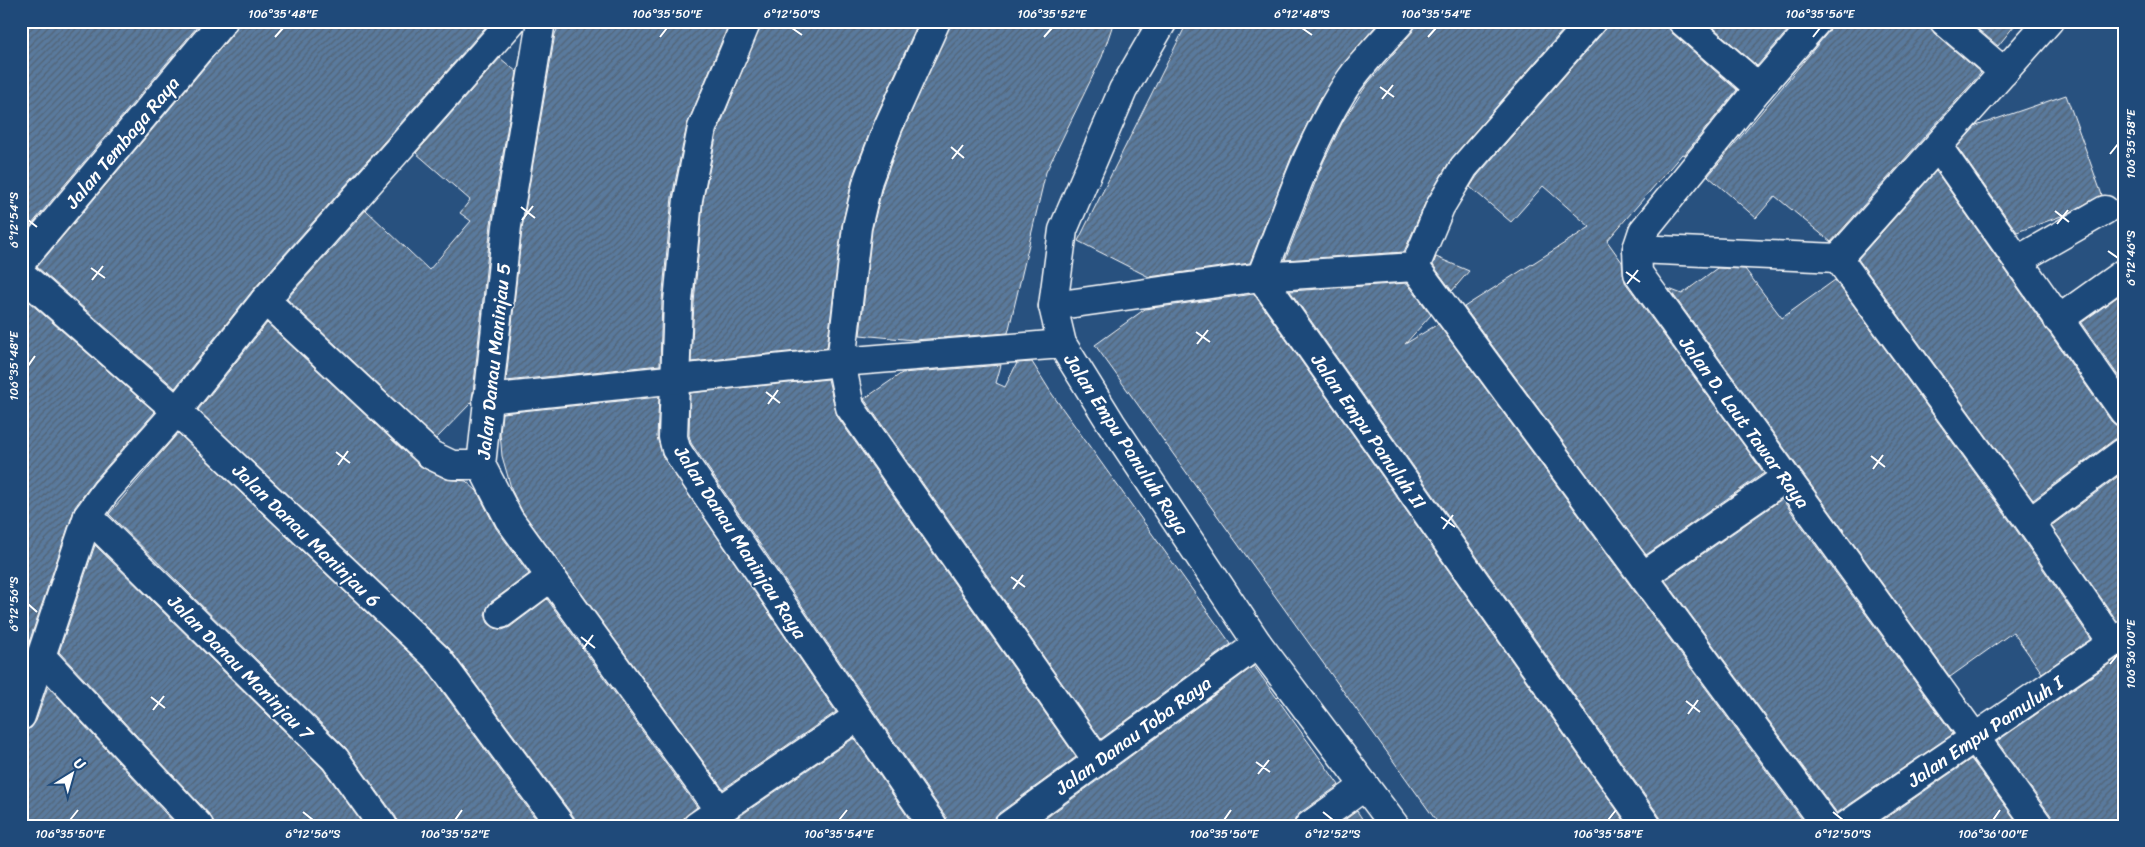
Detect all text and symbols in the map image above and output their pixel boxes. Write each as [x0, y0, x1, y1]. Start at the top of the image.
text: 106°35'48"E [248, 3, 319, 25]
text: 106°35'50"E [632, 3, 703, 25]
text: 6°12'50"S [764, 3, 820, 25]
text: 106°35'52"E [1018, 3, 1088, 25]
text: 6°12'48"S [1274, 3, 1330, 25]
text: 106°35'54"E [1401, 3, 1472, 25]
text: 106°35'56"E [1786, 3, 1856, 25]
street label: Jalan Tembaga Raya [56, 68, 188, 217]
text: 106°35'58"E [2120, 108, 2142, 179]
text: 6°12'54"S [3, 192, 25, 248]
text: 6°12'46"S [2120, 230, 2142, 286]
street label: Jalan Danau Maninjau 5 [467, 261, 520, 462]
street label: Jalan D. Laut Tawar Raya [1670, 328, 1819, 516]
text: 106°35'48"E [3, 330, 25, 401]
street label: Jalan Empu Panuluh Raya [1055, 346, 1198, 542]
street label: Jalan Empu Panuluh II [1302, 346, 1435, 516]
street label: Jalan Danau Maninjau Raya [665, 438, 816, 646]
street label: Jalan Danau Maninjau 6 [224, 455, 389, 615]
text: 6°12'56"S [3, 576, 25, 632]
street label: Jalan Danau Maninjau 7 [159, 586, 322, 749]
text: 106°36'00"E [2120, 618, 2142, 689]
street label: Jalan Empu Pamuluh I [1899, 666, 2071, 797]
street label: Jalan Danau Toba Raya [1047, 667, 1219, 804]
north arrow [48, 750, 98, 800]
text: U [68, 751, 91, 777]
text: 106°35'50"E [35, 823, 106, 845]
text: 6°12'56"S [285, 823, 341, 845]
text: 106°35'52"E [421, 823, 491, 845]
text: 106°35'54"E [804, 823, 875, 845]
text: 106°35'56"E [1190, 823, 1260, 845]
text: 6°12'52"S [1305, 823, 1361, 845]
text: 106°35'58"E [1573, 823, 1644, 845]
text: 6°12'50"S [1815, 823, 1871, 845]
text: 106°36'00"E [1958, 823, 2029, 845]

